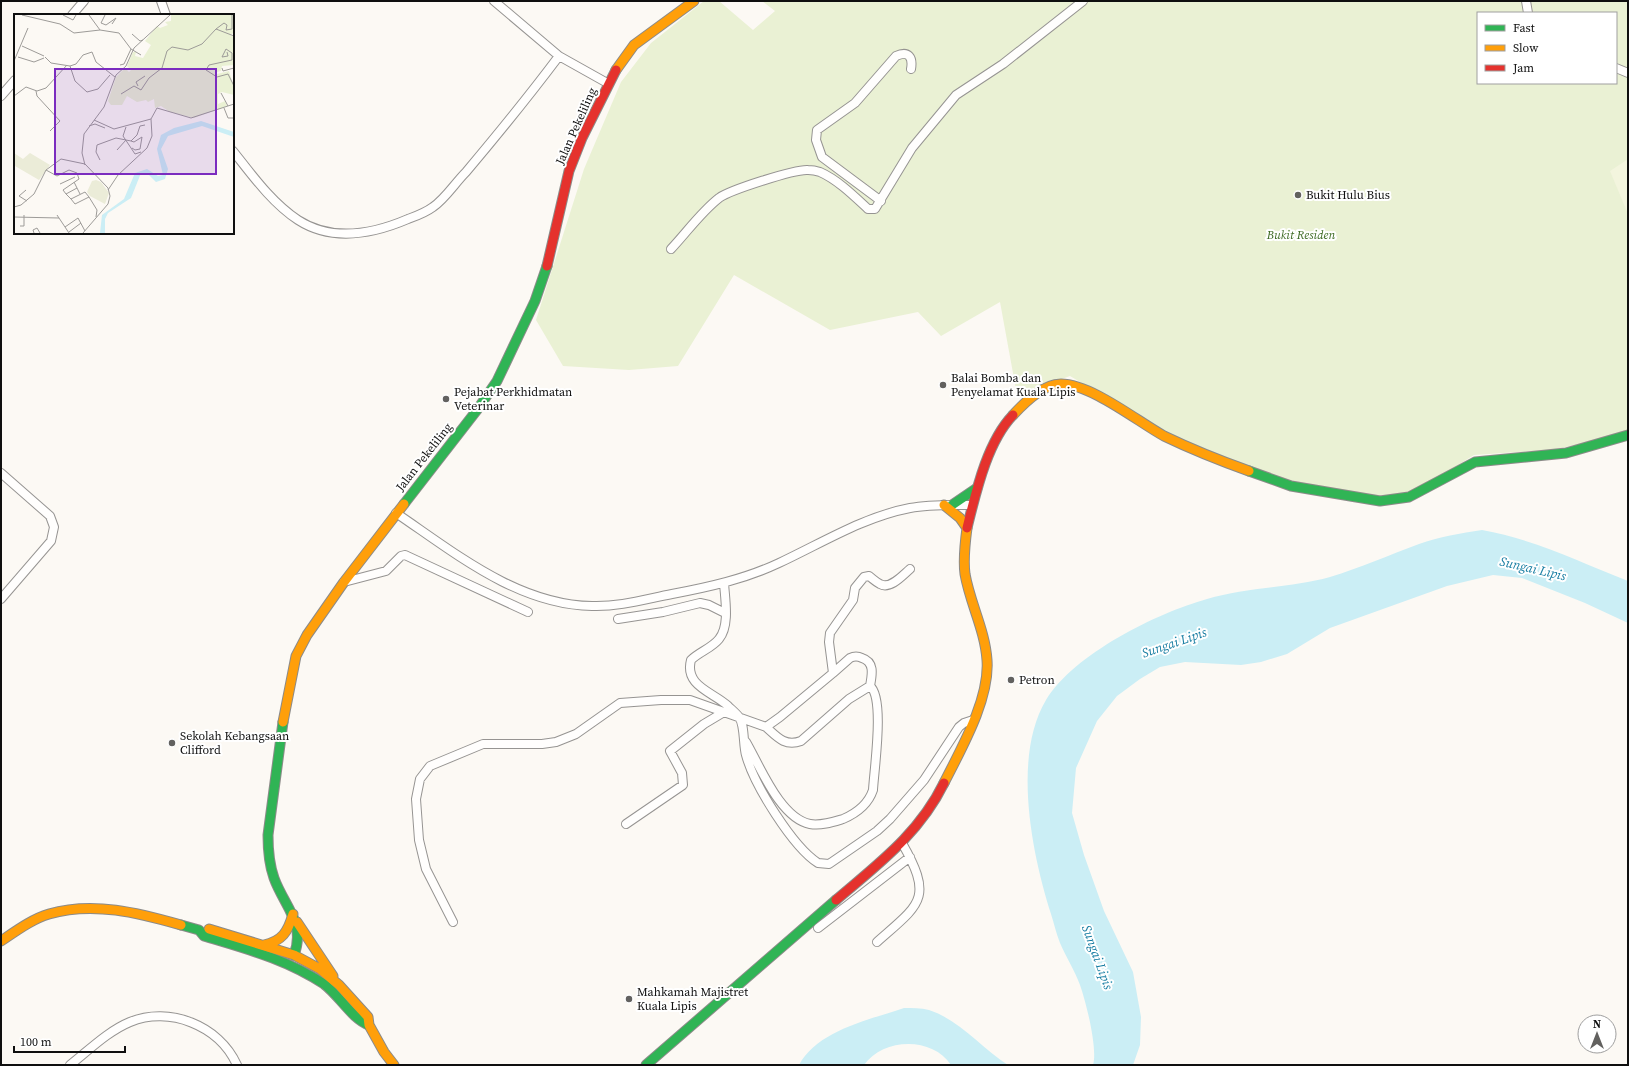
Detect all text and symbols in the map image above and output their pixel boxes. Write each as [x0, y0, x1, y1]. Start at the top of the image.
legend [1477, 12, 1617, 84]
inset map [14, 14, 234, 234]
text: Fast [1513, 20, 1535, 36]
text: Slow [1513, 40, 1539, 56]
text: Jam [1512, 60, 1534, 76]
street label: Jalan Pekeliling [551, 85, 600, 168]
place label: Bukit Hulu Bius [1306, 187, 1390, 203]
marker: Bukit Hulu Bius [1293, 190, 1303, 200]
park label: Bukit Residen [1266, 227, 1335, 243]
place label: Balai Bomba dan Penyelamat Kuala Lipis [951, 370, 1076, 400]
marker: Balai Bomba dan Penyelamat Kuala Lipis [938, 380, 948, 390]
place label: Pejabat Perkhidmatan Veterinar [454, 384, 572, 414]
marker: Pejabat Perkhidmatan Veterinar [441, 394, 451, 404]
street label: Jalan Pekeliling [392, 419, 456, 495]
water label: Sungai Lipis [1498, 553, 1568, 584]
water label: Sungai Lipis [1140, 623, 1209, 661]
place label: Petron [1019, 672, 1055, 688]
marker: Petron [1006, 675, 1016, 685]
place label: Sekolah Kebangsaan Clifford [180, 728, 289, 758]
marker: Sekolah Kebangsaan Clifford [167, 738, 177, 748]
water label: Sungai Lipis [1078, 923, 1117, 992]
place label: Mahkamah Majistret Kuala Lipis [637, 984, 748, 1014]
marker: Mahkamah Majistret Kuala Lipis [624, 994, 634, 1004]
north arrow [1577, 1014, 1617, 1054]
text: N [1593, 1017, 1601, 1032]
scale bar [14, 1028, 125, 1054]
text: 100 m [20, 1034, 52, 1050]

